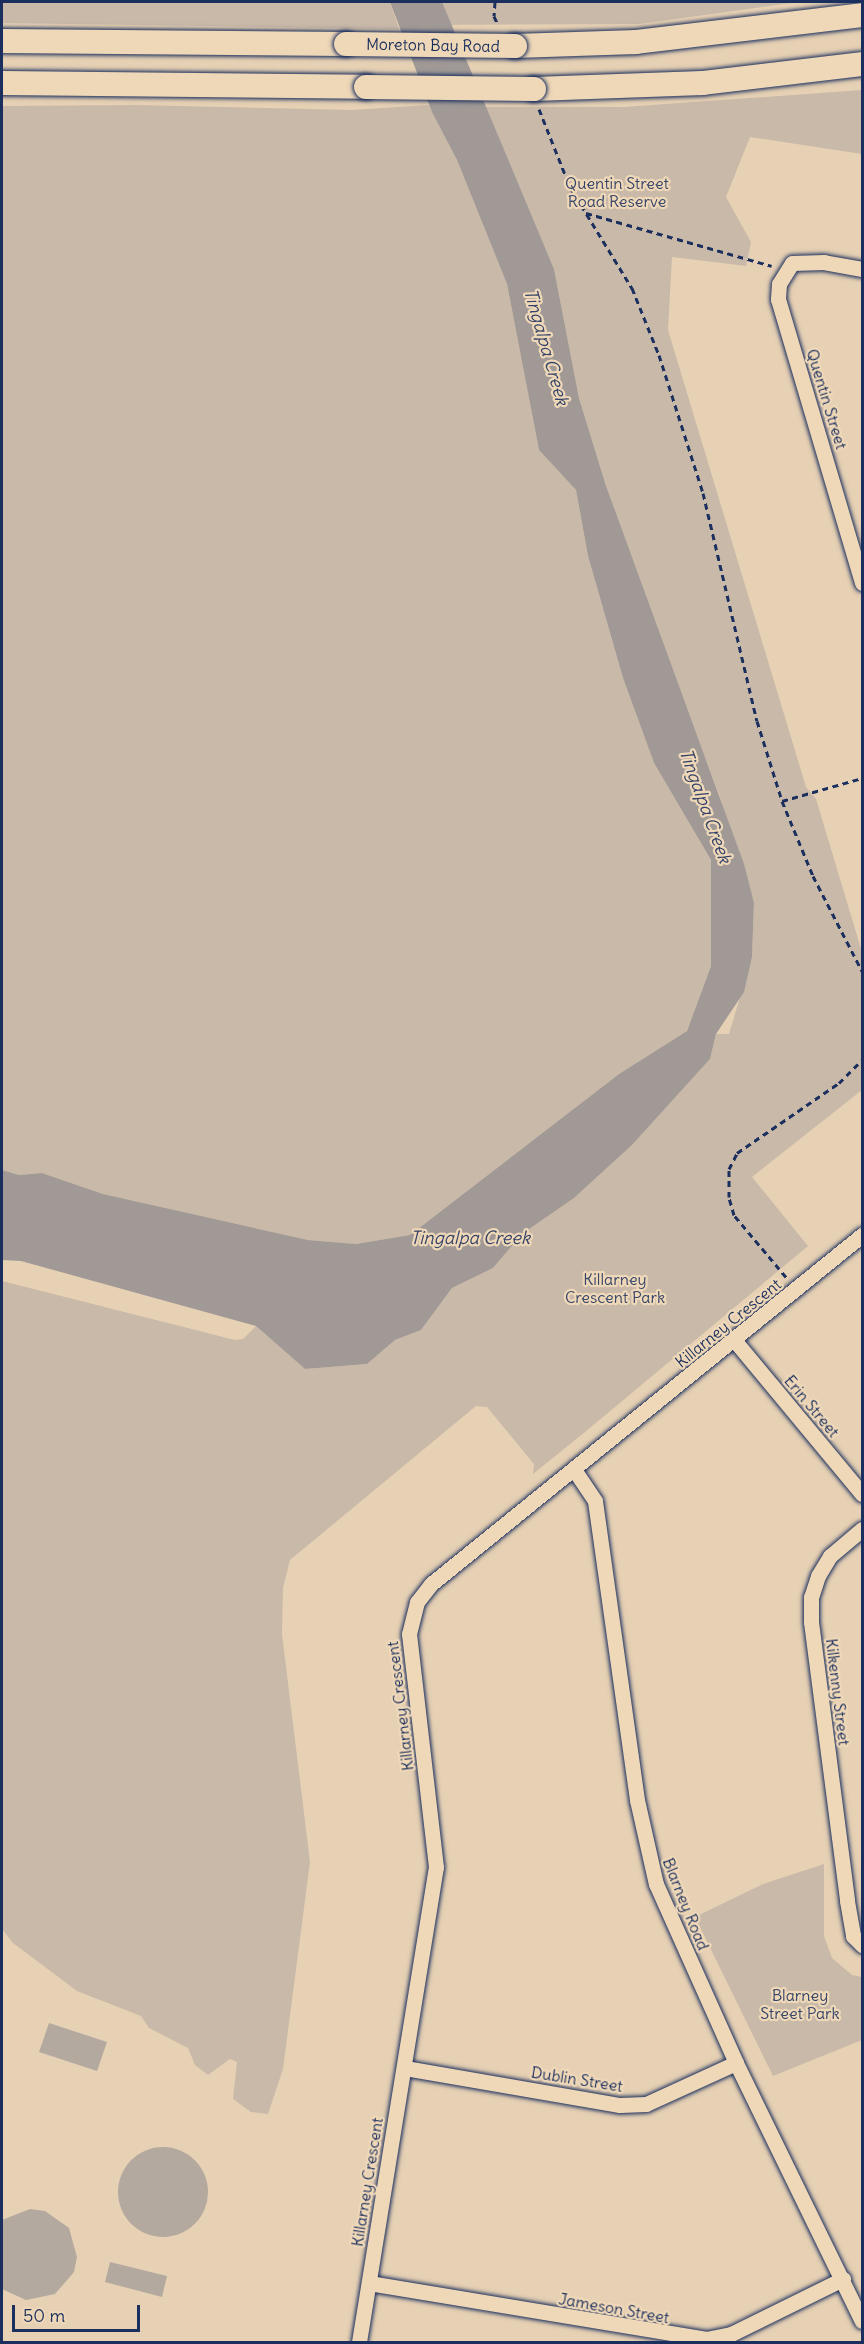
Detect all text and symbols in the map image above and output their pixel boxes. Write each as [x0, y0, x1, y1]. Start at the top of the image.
street label: Moreton Bay Road [366, 34, 500, 56]
park label: Quentin Street Road Reserve [565, 173, 669, 211]
water label: Tingalpa Creek [519, 286, 573, 408]
street label: Quentin Street [803, 347, 851, 451]
water label: Tingalpa Creek [674, 746, 736, 866]
water label: Tingalpa Creek [410, 1227, 530, 1249]
park label: Killarney Crescent Park [565, 1269, 665, 1307]
street label: Killarney Crescent [671, 1274, 785, 1372]
street label: Erin Street [780, 1371, 844, 1441]
street label: Kilkenny Street [822, 1637, 854, 1747]
street label: Killarney Crescent [383, 1640, 417, 1772]
street label: Blarney Road [659, 1855, 713, 1953]
park label: Blarney Street Park [760, 1985, 840, 2023]
street label: Dublin Street [530, 2062, 624, 2096]
street label: Killarney Crescent [347, 2116, 387, 2248]
street label: Jameson Street [557, 2289, 671, 2327]
scale bar [15, 2293, 142, 2331]
text: 50 m [23, 2304, 65, 2327]

